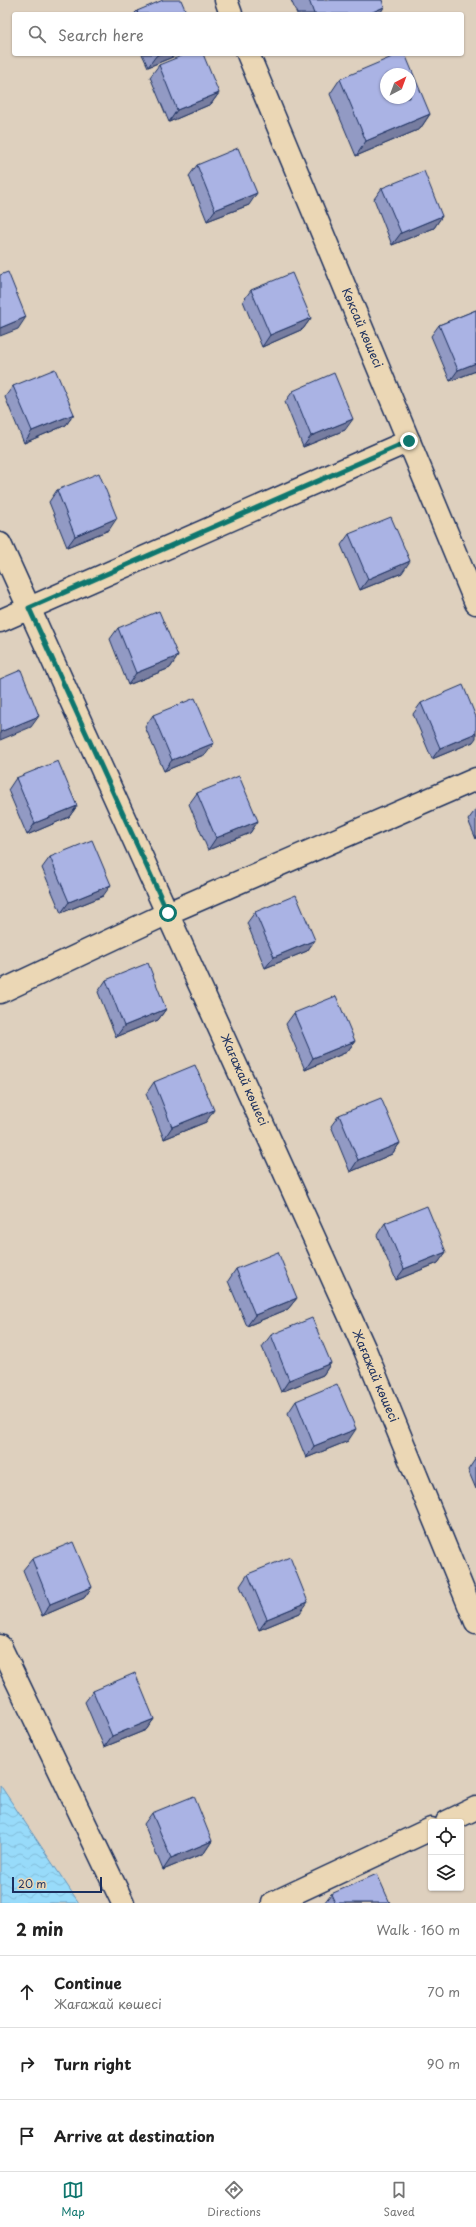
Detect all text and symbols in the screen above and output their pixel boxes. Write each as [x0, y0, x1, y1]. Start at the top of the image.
search box [12, 12, 464, 56]
icon: search [26, 23, 48, 45]
text: Search here [58, 23, 144, 46]
north arrow [380, 68, 416, 104]
street label: Көксай көшесі [338, 285, 388, 370]
route end [400, 432, 418, 450]
route start [159, 904, 177, 922]
street label: Жағажай көшесі [216, 1031, 273, 1129]
street label: Жағажай көшесі [348, 1326, 404, 1425]
map controls [428, 1819, 464, 1891]
button: locate [428, 1819, 464, 1855]
button: layers [428, 1855, 464, 1891]
scale bar [12, 1875, 102, 1894]
text: 20 m [18, 1875, 46, 1892]
text: 2 min [16, 1916, 63, 1942]
text: Walk · 160 m [377, 1920, 460, 1939]
text: Continue [54, 1971, 122, 1994]
icon: ahead [16, 1981, 38, 2003]
text: 70 m [427, 1982, 460, 2001]
text: Жағажай көшесі [54, 1994, 162, 2013]
text: Turn right [54, 2052, 131, 2075]
icon: right [16, 2053, 38, 2075]
text: 90 m [427, 2054, 460, 2073]
text: Arrive at destination [54, 2124, 215, 2147]
icon: arrive [16, 2125, 38, 2147]
tab: Map [61, 2179, 85, 2220]
tab: Directions [207, 2179, 261, 2220]
tab: Saved [383, 2179, 415, 2220]

